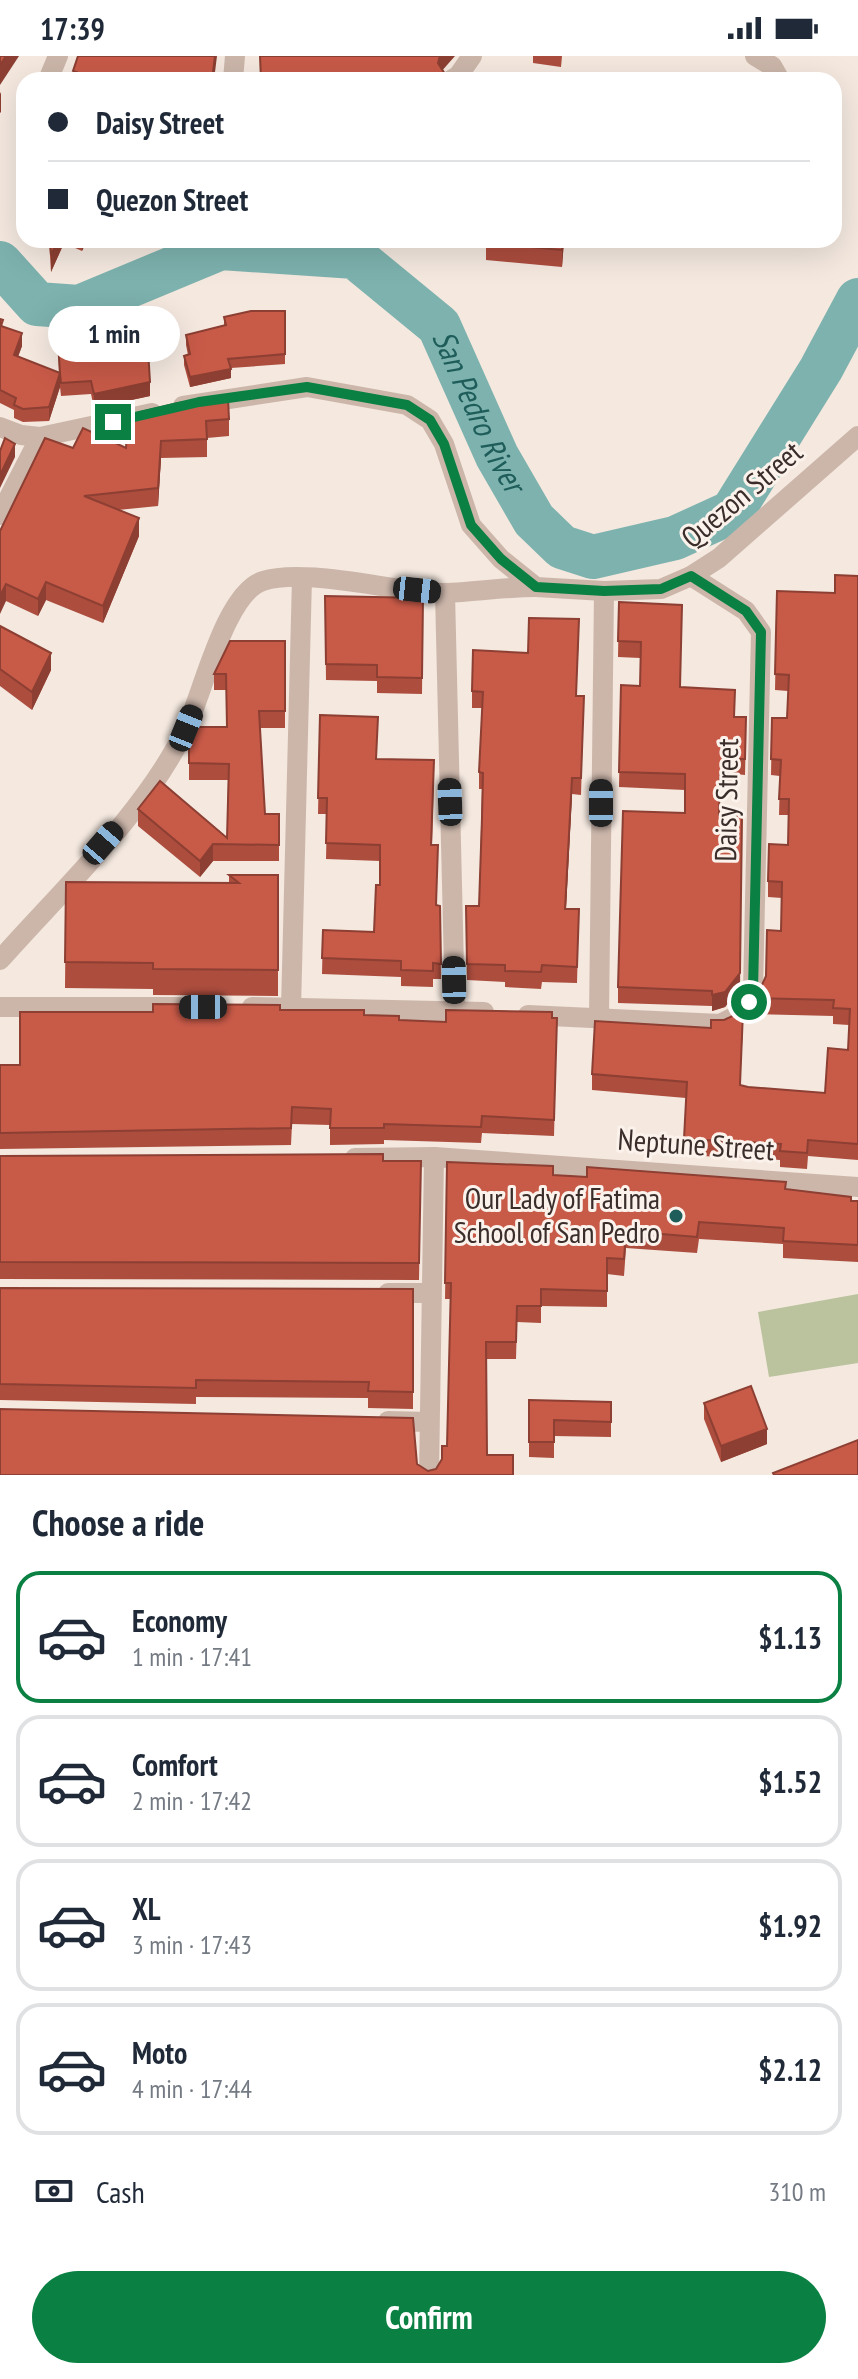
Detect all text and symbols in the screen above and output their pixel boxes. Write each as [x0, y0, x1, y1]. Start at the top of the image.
text: 17:39 [40, 9, 105, 48]
text: Daisy Street [96, 103, 224, 142]
text: Quezon Street [96, 180, 248, 219]
callout: 1 min [47, 306, 179, 362]
text: 1 min [88, 317, 140, 350]
water label: San Pedro River [424, 323, 537, 503]
route end [95, 404, 131, 440]
street label: Quezon Street [672, 431, 810, 556]
car [392, 576, 442, 604]
car [166, 701, 206, 755]
street label: Daisy Street [705, 737, 746, 862]
car [437, 778, 463, 826]
car [589, 779, 613, 827]
car [78, 817, 128, 869]
car [442, 956, 466, 1004]
route start [731, 984, 767, 1020]
car [179, 995, 227, 1019]
street label: Neptune Street [616, 1119, 776, 1168]
place label: Our Lady of Fatima School of San Pedro [454, 1178, 660, 1251]
marker: Our Lady of Fatima School of San Pedro [667, 1207, 685, 1225]
text: Choose a ride [32, 1499, 204, 1546]
icon: car [36, 1601, 108, 1673]
text: Economy [132, 1601, 227, 1640]
text: $1.13 [758, 1618, 822, 1657]
text: 1 min · 17:41 [132, 1640, 252, 1673]
icon: car [36, 1745, 108, 1817]
text: Comfort [132, 1745, 218, 1784]
text: $1.52 [758, 1762, 822, 1801]
text: 2 min · 17:42 [132, 1784, 252, 1817]
icon: car [36, 1889, 108, 1961]
text: XL [132, 1889, 161, 1928]
text: $1.92 [758, 1906, 822, 1945]
text: 3 min · 17:43 [132, 1928, 252, 1961]
icon: car [36, 2033, 108, 2105]
text: Moto [132, 2033, 187, 2072]
text: $2.12 [758, 2050, 822, 2089]
text: 4 min · 17:44 [132, 2072, 252, 2105]
icon: cash [32, 2169, 76, 2213]
text: Cash [96, 2172, 145, 2211]
text: 310 m [768, 2175, 826, 2208]
button: Confirm [32, 2271, 826, 2363]

